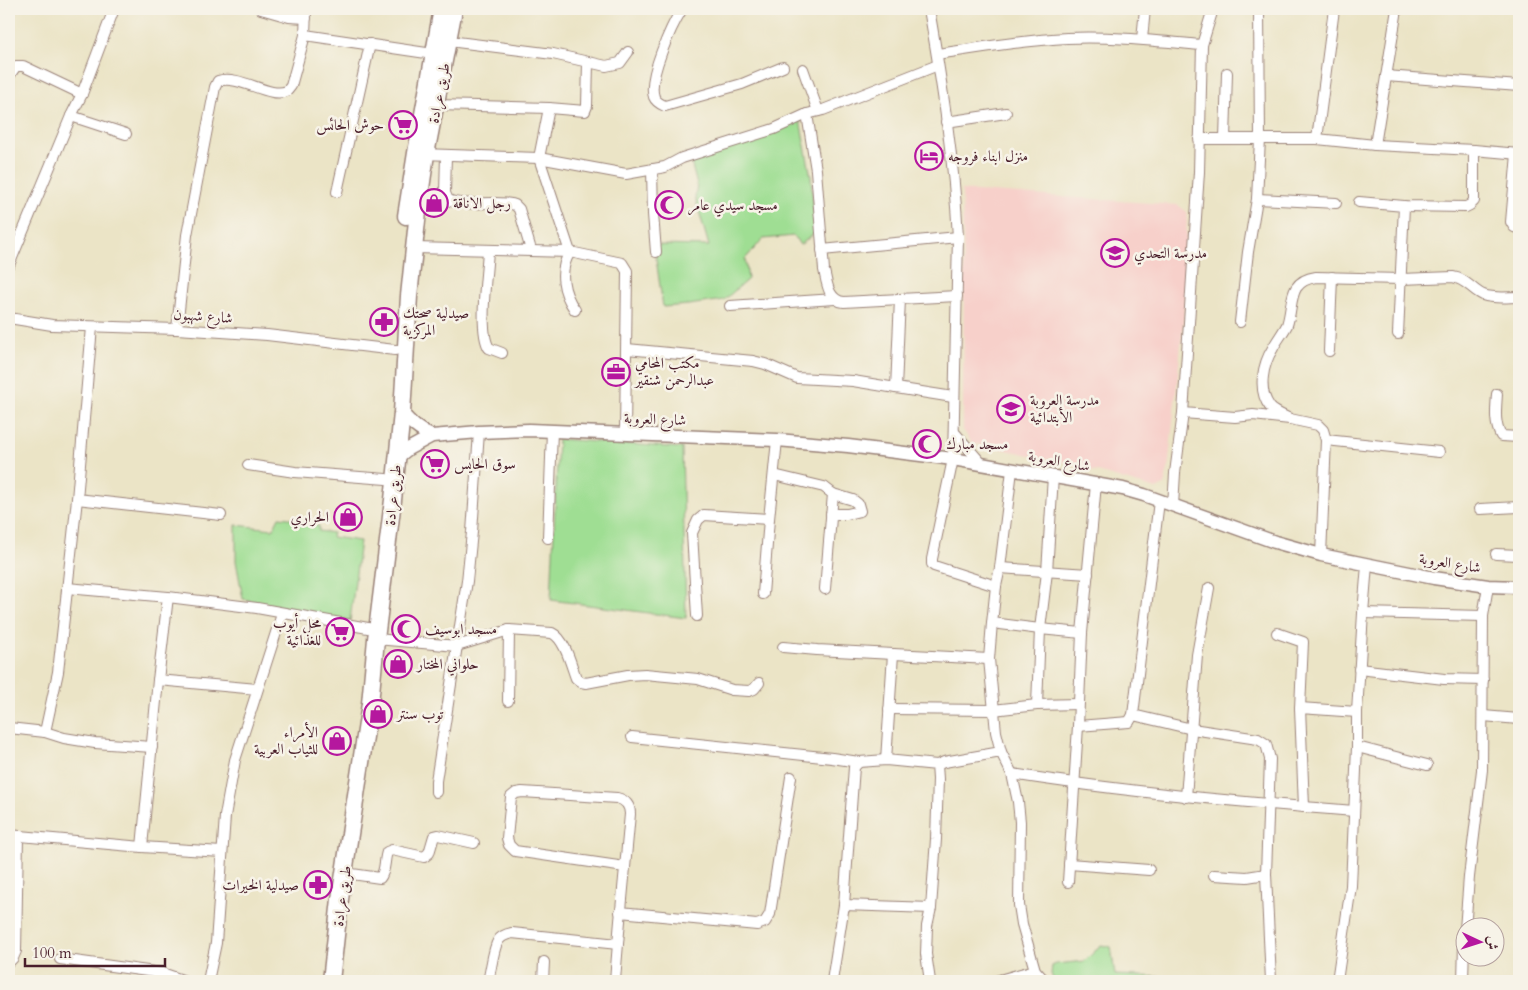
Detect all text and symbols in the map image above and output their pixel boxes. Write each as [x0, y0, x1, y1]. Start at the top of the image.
street label: طريق عرادة [423, 61, 456, 125]
supermarket icon: حوش الحائس [388, 110, 418, 140]
place label: حوش الحائس [316, 115, 384, 135]
hotel icon: منزل ابناء فروجه [914, 141, 944, 171]
place label: منزل ابناء فروجه [948, 146, 1028, 166]
shop icon: رجل الاناقة [419, 188, 449, 218]
mosque icon: مسجد سيدي عامر [654, 190, 684, 220]
place label: رجل الاناقة [453, 193, 511, 214]
place label: مسجد سيدي عامر [688, 195, 778, 217]
school or university icon: مدرسة التحدي [1100, 238, 1130, 268]
place label: مدرسة التحدي [1134, 243, 1207, 265]
place label: صيدلية صحتك المركزية [403, 303, 469, 340]
street label: شارع شهبون [172, 304, 233, 331]
pharmacy icon: صيدلية صحتك المركزية [369, 307, 399, 337]
place label: مكتب المحامي عبدالرحمن شنقير [633, 353, 714, 390]
office icon: مكتب المحامي عبدالرحمن شنقير [601, 357, 631, 387]
place label: مدرسة العروبة الأبتدائية [1030, 390, 1099, 427]
school or university icon: مدرسة العروبة الأبتدائية [996, 394, 1026, 424]
street label: شارع العروبة [623, 408, 687, 433]
mosque icon: مسجد مبارك [912, 429, 942, 459]
place label: مسجد مبارك [946, 434, 1008, 454]
street label: شارع العروبة [1026, 446, 1091, 479]
supermarket icon: سوق الحايس [420, 449, 450, 479]
place label: سوق الحايس [454, 454, 516, 474]
street label: طريق عرادة [380, 463, 407, 527]
shop icon: الحراري [333, 502, 363, 532]
place label: الحراري [290, 507, 329, 529]
street label: شارع العروبة [1417, 548, 1482, 581]
place label: محل أيوب للغذائية [273, 612, 321, 650]
mosque icon: مسجد ابوسيف [391, 614, 421, 644]
supermarket icon: محل أيوب للغذائية [325, 617, 355, 647]
place label: مسجد ابوسيف [425, 619, 497, 639]
shop icon: حلواني المختار [383, 649, 413, 679]
place label: حلواني المختار [415, 654, 479, 676]
shop icon: توب سنتر [363, 699, 393, 729]
place label: توب سنتر [395, 704, 444, 724]
place label: الأمراء للثياب العربية [254, 721, 318, 759]
shop icon: الأمراء للثياب العربية [322, 726, 352, 756]
street label: طريق عرادة [328, 864, 357, 928]
pharmacy icon: صيدلية الخيرات [303, 870, 333, 900]
place label: صيدلية الخيرات [222, 875, 299, 895]
north arrow [1456, 918, 1506, 968]
scale bar [25, 935, 165, 967]
text: ش [1483, 935, 1502, 951]
text: 100 m [32, 943, 72, 963]

